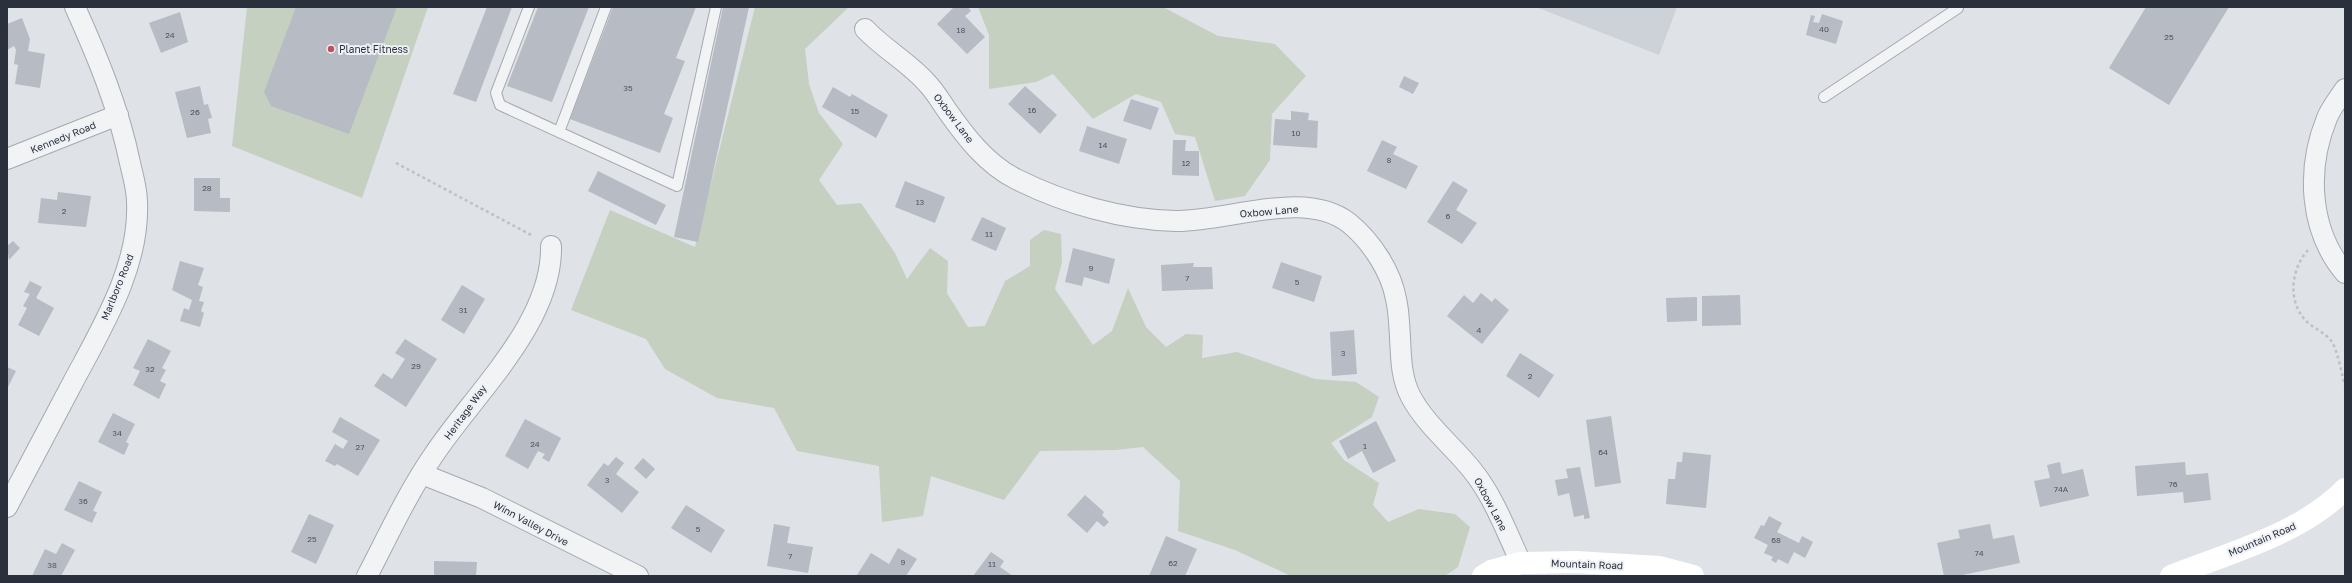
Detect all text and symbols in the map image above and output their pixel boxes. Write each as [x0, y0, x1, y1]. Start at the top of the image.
house number: 40 [1819, 24, 1829, 34]
house number: 18 [957, 25, 965, 35]
house number: 24 [165, 30, 175, 40]
house number: 25 [2164, 32, 2174, 42]
place label: Planet Fitness [339, 43, 408, 55]
marker: Planet Fitness [326, 44, 336, 54]
house number: 35 [623, 83, 633, 93]
street label: Oxbow Lane [931, 91, 977, 145]
house number: 16 [1028, 105, 1037, 115]
house number: 15 [851, 106, 860, 116]
house number: 26 [190, 107, 200, 117]
street label: Kennedy Road [29, 118, 97, 156]
house number: 10 [1292, 128, 1300, 138]
house number: 14 [1099, 140, 1107, 150]
house number: 8 [1387, 155, 1392, 165]
house number: 12 [1182, 158, 1191, 168]
house number: 28 [202, 183, 212, 193]
house number: 13 [916, 197, 925, 207]
street label: Oxbow Lane [1239, 202, 1299, 220]
house number: 2 [62, 206, 67, 216]
house number: 6 [1446, 211, 1451, 221]
house number: 11 [985, 229, 993, 239]
street label: Marlboro Road [98, 252, 136, 322]
house number: 9 [1089, 263, 1094, 273]
house number: 7 [1185, 273, 1189, 283]
house number: 5 [1295, 277, 1300, 287]
house number: 31 [459, 305, 467, 315]
house number: 4 [1477, 325, 1482, 335]
house number: 3 [1341, 348, 1346, 358]
house number: 29 [411, 361, 421, 371]
house number: 32 [145, 364, 155, 374]
house number: 2 [1528, 371, 1533, 381]
street label: Heritage Way [441, 382, 489, 442]
house number: 34 [112, 428, 122, 438]
house number: 24 [530, 439, 540, 449]
house number: 1 [1363, 441, 1367, 451]
house number: 27 [356, 442, 364, 452]
house number: 64 [1598, 447, 1608, 457]
house number: 3 [605, 475, 610, 485]
street label: Oxbow Lane [1472, 475, 1510, 533]
house number: 76 [2168, 479, 2178, 489]
house number: 74A [2054, 484, 2069, 494]
house number: 36 [78, 496, 88, 506]
street label: Winn Valley Drive [491, 498, 571, 548]
street label: Mountain Road [2226, 519, 2298, 559]
house number: 5 [696, 524, 701, 534]
house number: 25 [307, 534, 317, 544]
house number: 68 [1771, 535, 1781, 545]
house number: 74 [1974, 548, 1984, 558]
house number: 7 [788, 551, 792, 561]
house number: 9 [901, 557, 906, 567]
street label: Mountain Road [1551, 557, 1623, 571]
house number: 62 [1168, 558, 1178, 568]
house number: 11 [988, 559, 996, 569]
house number: 38 [47, 560, 57, 570]

